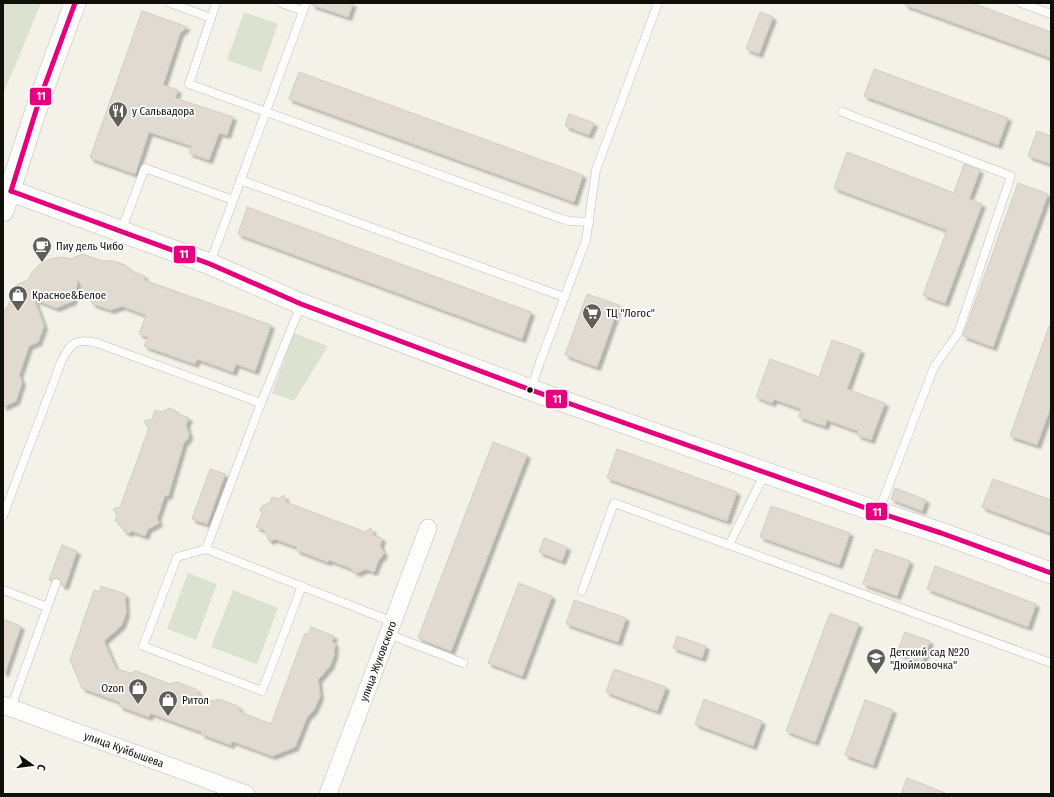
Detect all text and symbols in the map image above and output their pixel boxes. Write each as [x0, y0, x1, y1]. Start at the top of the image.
line badge: 11 [29, 87, 52, 106]
text: 11 [36, 90, 46, 103]
restaurant icon: у Сальвадора [107, 100, 129, 128]
place label: у Сальвадора [132, 105, 194, 118]
cafe icon: Пиу дель Чибо [31, 235, 53, 263]
place label: Пиу дель Чибо [56, 240, 124, 253]
line badge: 11 [173, 245, 196, 264]
text: 11 [179, 248, 189, 261]
shop icon: Красное&Белое [7, 284, 29, 312]
place label: Красное&Белое [32, 289, 106, 302]
supermarket icon: ТЦ "Логос" [581, 302, 603, 330]
place label: ТЦ "Логос" [606, 307, 655, 320]
unlabelled marker [525, 385, 535, 395]
line badge: 11 [545, 389, 568, 409]
text: 11 [552, 393, 562, 406]
line badge: 11 [865, 502, 888, 521]
text: 11 [872, 506, 882, 519]
street label: улица Жуковского [357, 619, 400, 703]
place label: Детский сад №20 "Дюймовочка" [889, 646, 970, 672]
school or university icon: Детский сад №20 "Дюймовочка" [865, 647, 887, 675]
shop icon: Ozon [127, 677, 149, 705]
place label: Ozon [101, 682, 124, 695]
shop icon: Ритол [157, 689, 179, 717]
place label: Ритол [182, 694, 209, 707]
street label: улица Куйбышева [82, 729, 166, 770]
north arrow [12, 745, 52, 785]
text: С [34, 763, 48, 772]

